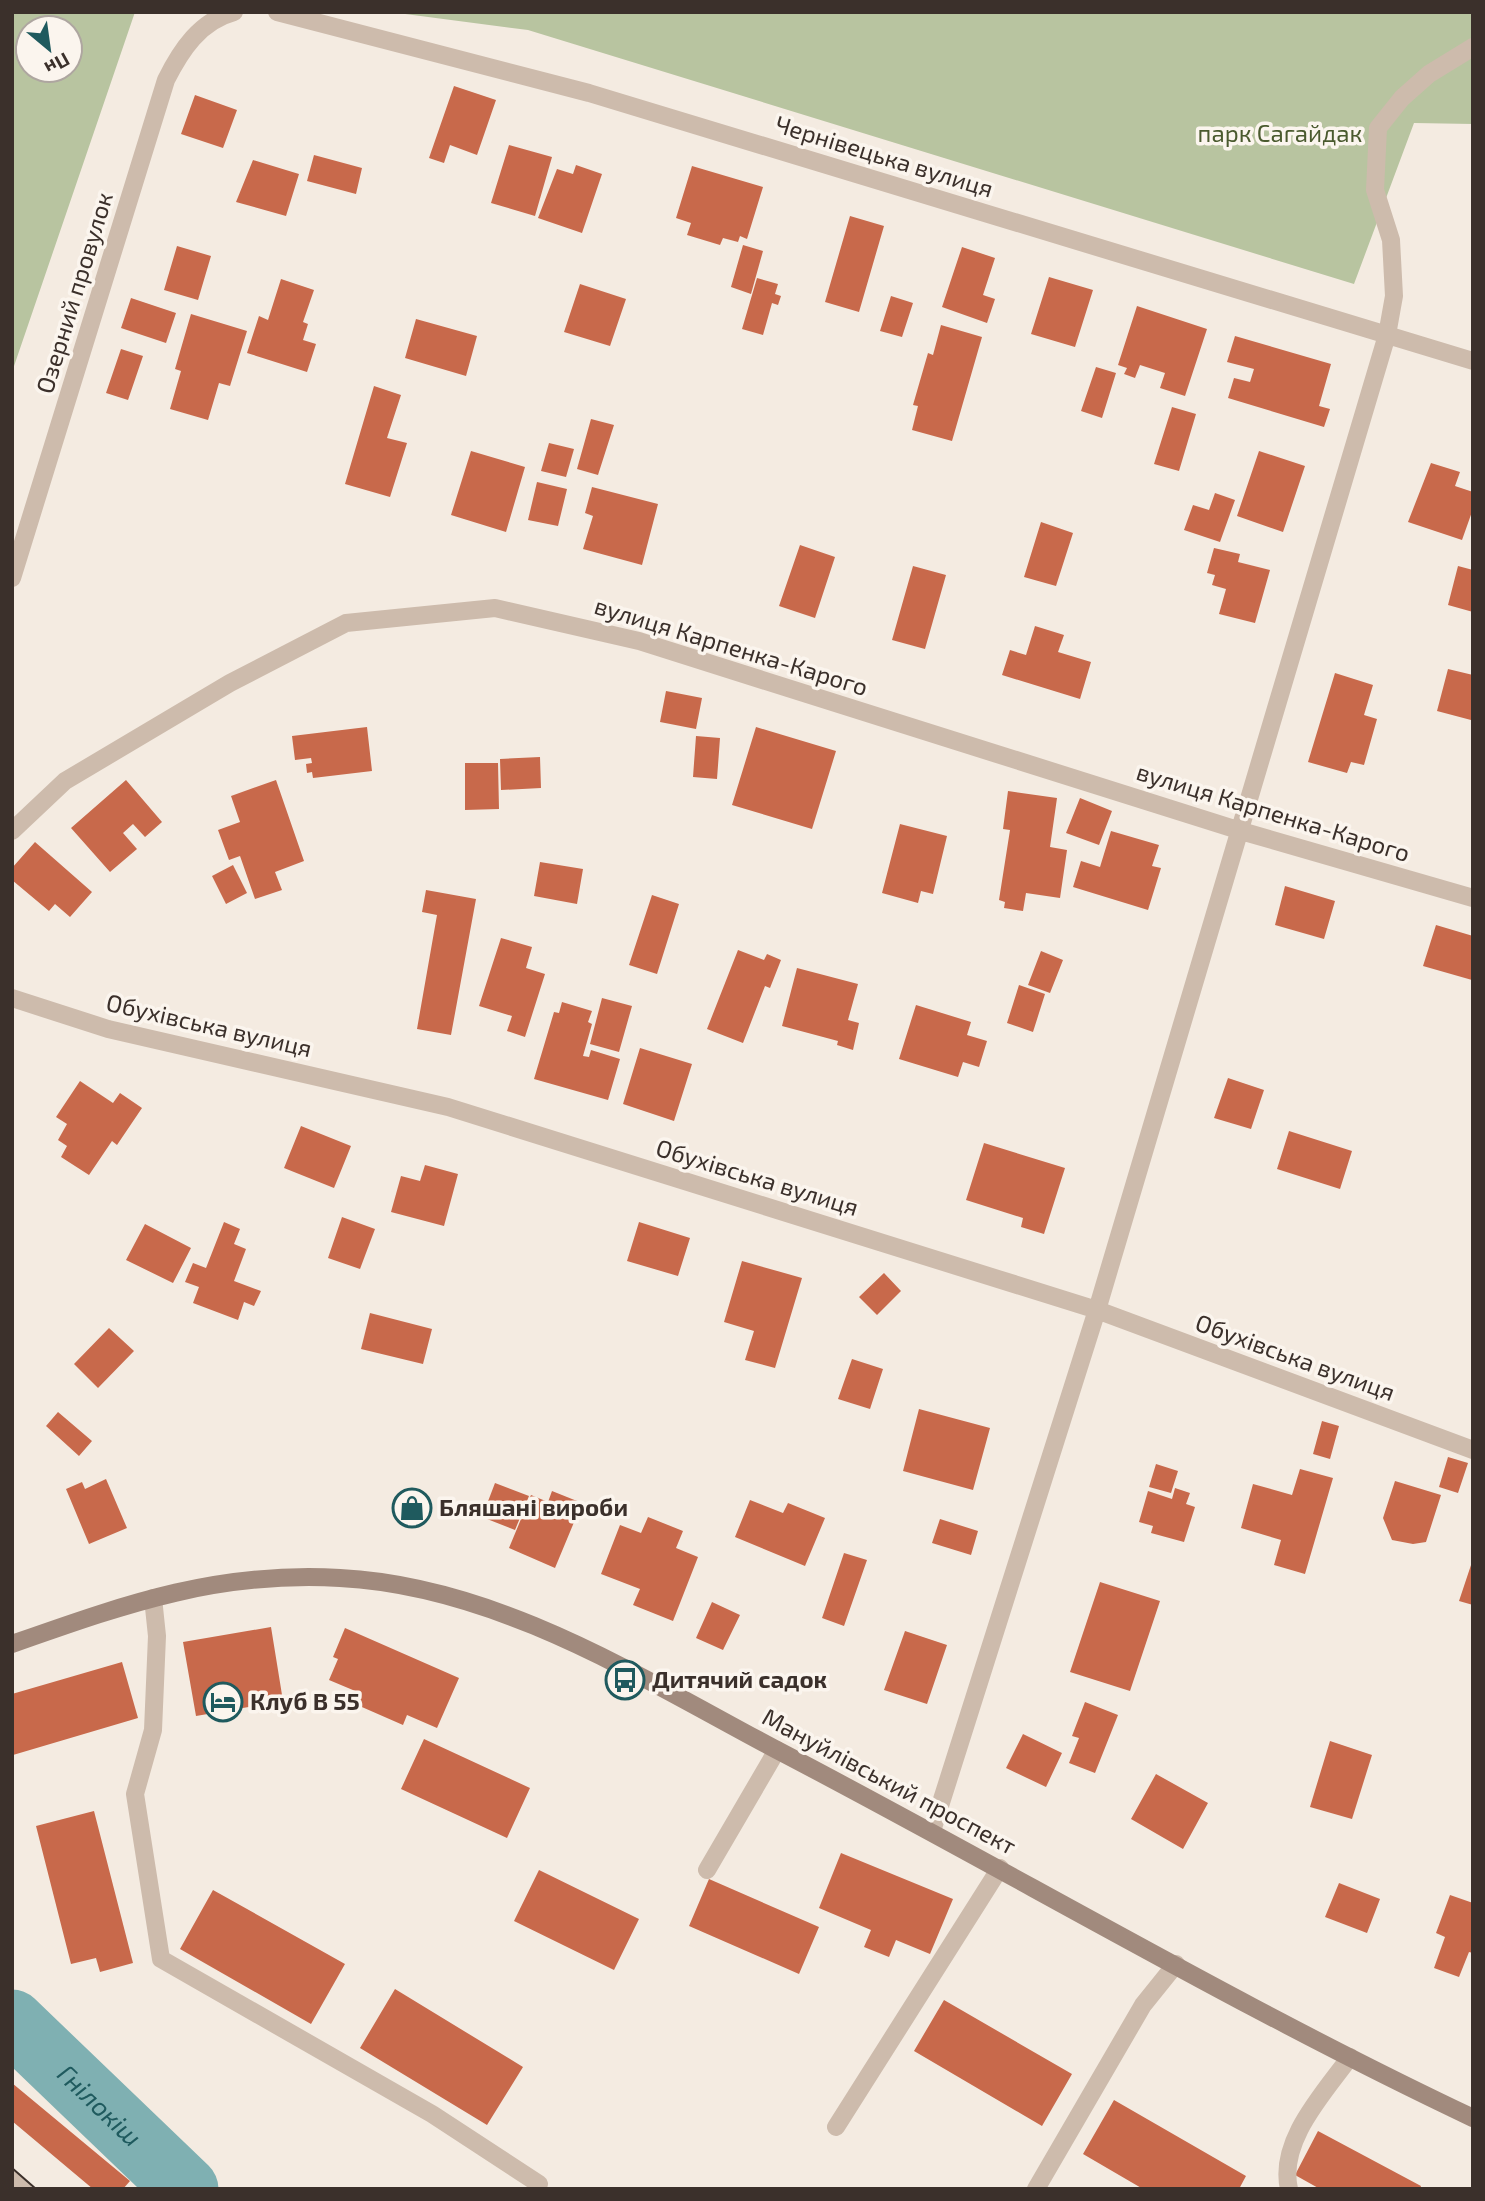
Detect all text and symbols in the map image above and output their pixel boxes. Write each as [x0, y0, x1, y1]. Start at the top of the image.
north arrow [14, 14, 84, 84]
text: Пн [41, 48, 74, 80]
street label: Чернівецька вулиця [772, 109, 997, 203]
park label: парк Сагайдак [1198, 118, 1363, 147]
street label: Озерний провулок [29, 188, 119, 397]
street label: вулиця Карпенка-Карого [591, 590, 872, 702]
street label: вулиця Карпенка-Карого [1133, 756, 1414, 868]
street label: Обухівська вулиця [104, 987, 315, 1063]
street label: Обухівська вулиця [652, 1132, 862, 1222]
street label: Обухівська вулиця [1192, 1307, 1399, 1407]
shop icon: Бляшані вироби [391, 1487, 433, 1529]
place label: Бляшані вироби [439, 1492, 628, 1521]
bus stop icon: Дитячий садок [604, 1659, 646, 1701]
place label: Дитячий садок [652, 1664, 828, 1693]
hotel icon: Клуб В 55 [202, 1681, 244, 1723]
place label: Клуб В 55 [250, 1686, 360, 1715]
street label: Мануйлівський проспект [757, 1701, 1022, 1861]
water label: Гнілокіш [52, 2057, 149, 2152]

